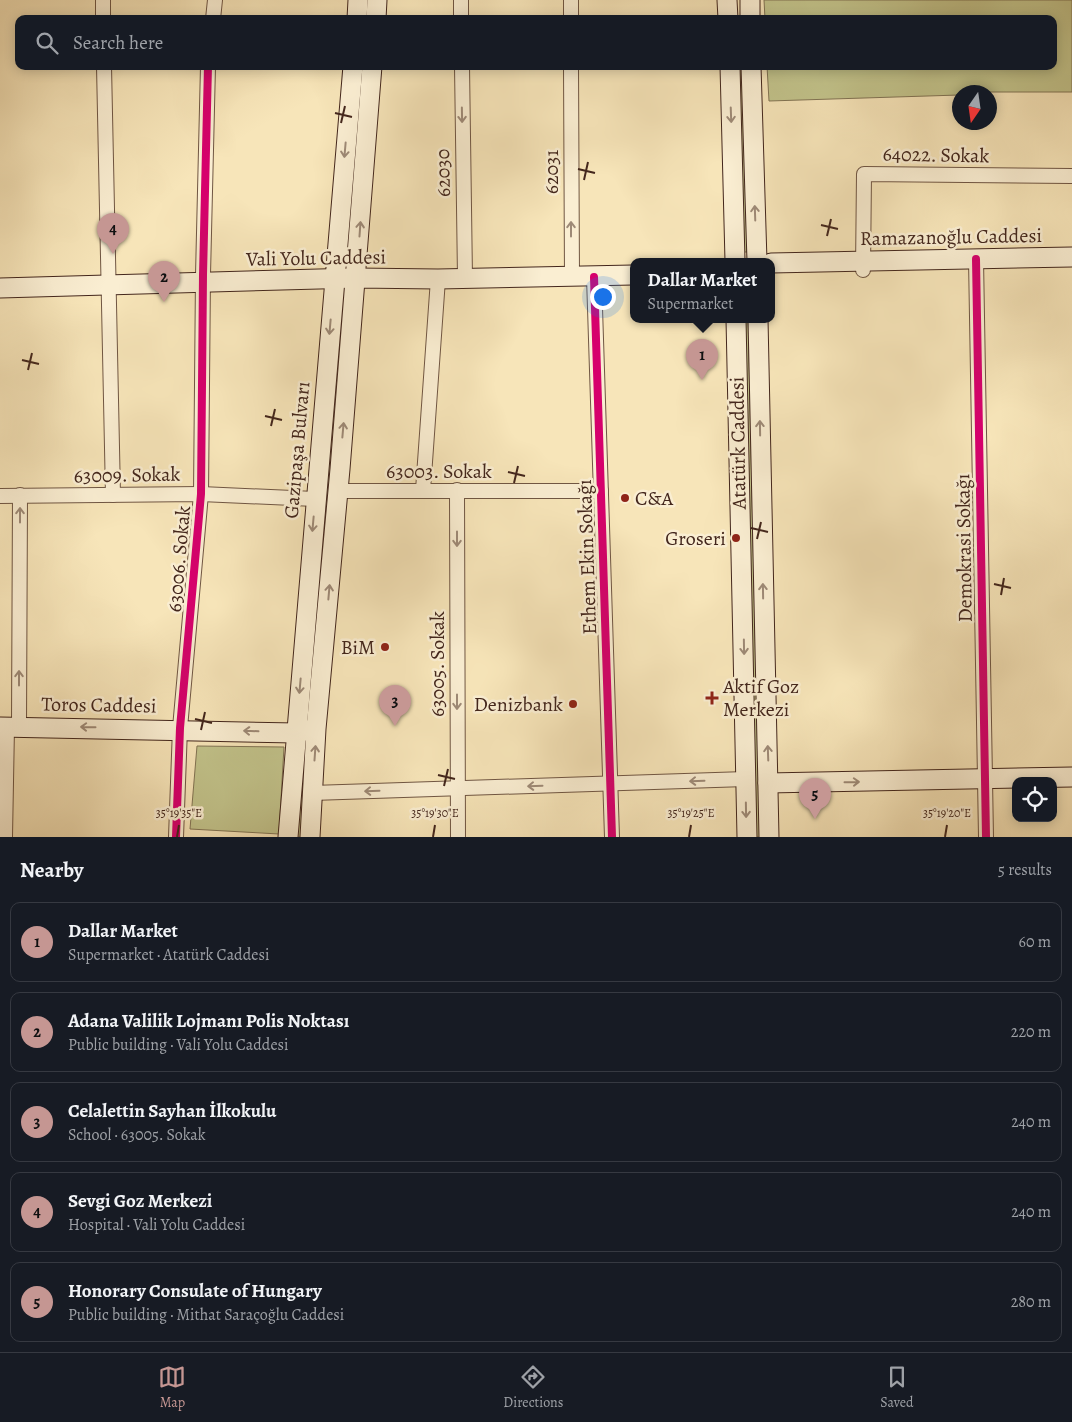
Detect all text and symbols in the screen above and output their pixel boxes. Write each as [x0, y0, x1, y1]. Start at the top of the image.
search box [15, 15, 1057, 70]
icon: search [33, 29, 61, 57]
text: Search here [73, 30, 163, 56]
north arrow [952, 85, 997, 130]
one-way arrow [457, 106, 467, 123]
one-way arrow [727, 107, 736, 123]
one-way arrow [340, 141, 350, 157]
street label: 64022. Sokak [882, 141, 990, 169]
street label: 62030 [429, 149, 457, 197]
street label: 62031 [538, 150, 565, 194]
one-way arrow [751, 205, 760, 221]
pin: 4 [97, 213, 129, 254]
one-way arrow [355, 221, 364, 237]
one-way arrow [566, 222, 576, 238]
street label: Ramazanoğlu Caddesi [860, 222, 1042, 252]
street label: Vali Yolu Caddesi [245, 243, 386, 273]
popup [630, 258, 775, 323]
pin: 2 [148, 261, 180, 302]
text: Dallar Market [648, 267, 757, 293]
your location [590, 284, 616, 310]
text: Supermarket [648, 293, 733, 315]
one-way arrow [325, 319, 334, 335]
pin: 1 [686, 339, 718, 380]
street label: Atatürk Caddesi [723, 377, 753, 510]
street label: Gazipaşa Bulvarı [278, 380, 316, 520]
one-way arrow [755, 421, 765, 437]
one-way arrow [339, 422, 348, 438]
street label: 63003. Sokak [386, 458, 492, 485]
street label: 63009. Sokak [73, 461, 181, 489]
street label: Demokrasi Sokağı [949, 473, 979, 623]
street label: Ethem Ekin Sokağı [571, 479, 603, 635]
place label: C&A [635, 485, 674, 512]
marker: C&A [619, 492, 631, 504]
street label: 63006. Sokak [161, 505, 197, 613]
one-way arrow [15, 508, 25, 524]
one-way arrow [308, 515, 318, 531]
place label: Groseri [665, 525, 726, 552]
one-way arrow [452, 530, 462, 547]
marker: Groseri [730, 532, 742, 544]
one-way arrow [758, 583, 768, 600]
one-way arrow [324, 584, 334, 600]
street label: 63005. Sokak [424, 611, 451, 717]
place label: BiM [341, 634, 375, 661]
one-way arrow [739, 639, 748, 655]
marker: BiM [379, 641, 391, 653]
one-way arrow [14, 670, 24, 686]
place label: Aktif Goz Merkezi [722, 673, 799, 723]
one-way arrow [295, 677, 304, 693]
pin: 3 [379, 685, 411, 726]
street label: Toros Caddesi [41, 690, 157, 720]
place label: Denizbank [474, 691, 563, 718]
marker: Aktif Goz Merkezi [705, 691, 719, 705]
one-way arrow [452, 693, 462, 709]
marker: Denizbank [567, 698, 579, 710]
one-way arrow [80, 723, 96, 732]
one-way arrow [243, 726, 259, 736]
one-way arrow [310, 746, 319, 762]
one-way arrow [763, 746, 772, 762]
one-way arrow [689, 776, 706, 786]
one-way arrow [844, 777, 860, 787]
map controls [1012, 777, 1057, 822]
button: locate [1012, 777, 1057, 822]
pin: 5 [799, 778, 831, 819]
one-way arrow [527, 781, 544, 791]
one-way arrow [365, 786, 381, 795]
one-way arrow [742, 802, 751, 818]
text: 35°19'35"E [156, 805, 202, 821]
text: 35°19'30"E [411, 805, 459, 821]
text: 35°19'25"E [668, 805, 714, 821]
text: 35°19'20"E [923, 805, 971, 821]
text: Nearby [20, 856, 83, 884]
text: 5 results [998, 859, 1052, 881]
text: Dallar Market [68, 918, 178, 944]
text: 1 [34, 931, 40, 953]
text: 60 m [1019, 931, 1051, 953]
text: Supermarket · Atatürk Caddesi [68, 944, 269, 966]
text: Adana Valilik Lojmanı Polis Noktası [68, 1008, 349, 1034]
text: 2 [33, 1021, 41, 1043]
text: 220 m [1011, 1021, 1051, 1043]
text: Public building · Vali Yolu Caddesi [68, 1034, 289, 1056]
text: Celalettin Sayhan İlkokulu [68, 1098, 276, 1124]
text: 3 [34, 1111, 40, 1133]
text: 240 m [1011, 1111, 1051, 1133]
text: School · 63005. Sokak [68, 1124, 206, 1146]
text: Sevgi Goz Merkezi [68, 1188, 212, 1214]
text: 4 [33, 1201, 41, 1223]
text: 240 m [1011, 1201, 1051, 1223]
text: Hospital · Vali Yolu Caddesi [68, 1214, 245, 1236]
text: Honorary Consulate of Hungary [68, 1278, 322, 1304]
text: 5 [34, 1291, 40, 1313]
text: 280 m [1011, 1291, 1051, 1313]
text: Public building · Mithat Saraçoğlu Caddesi [68, 1304, 344, 1326]
tab: Map [158, 1363, 186, 1412]
tab: Directions [503, 1363, 563, 1412]
tab: Saved [880, 1363, 914, 1412]

